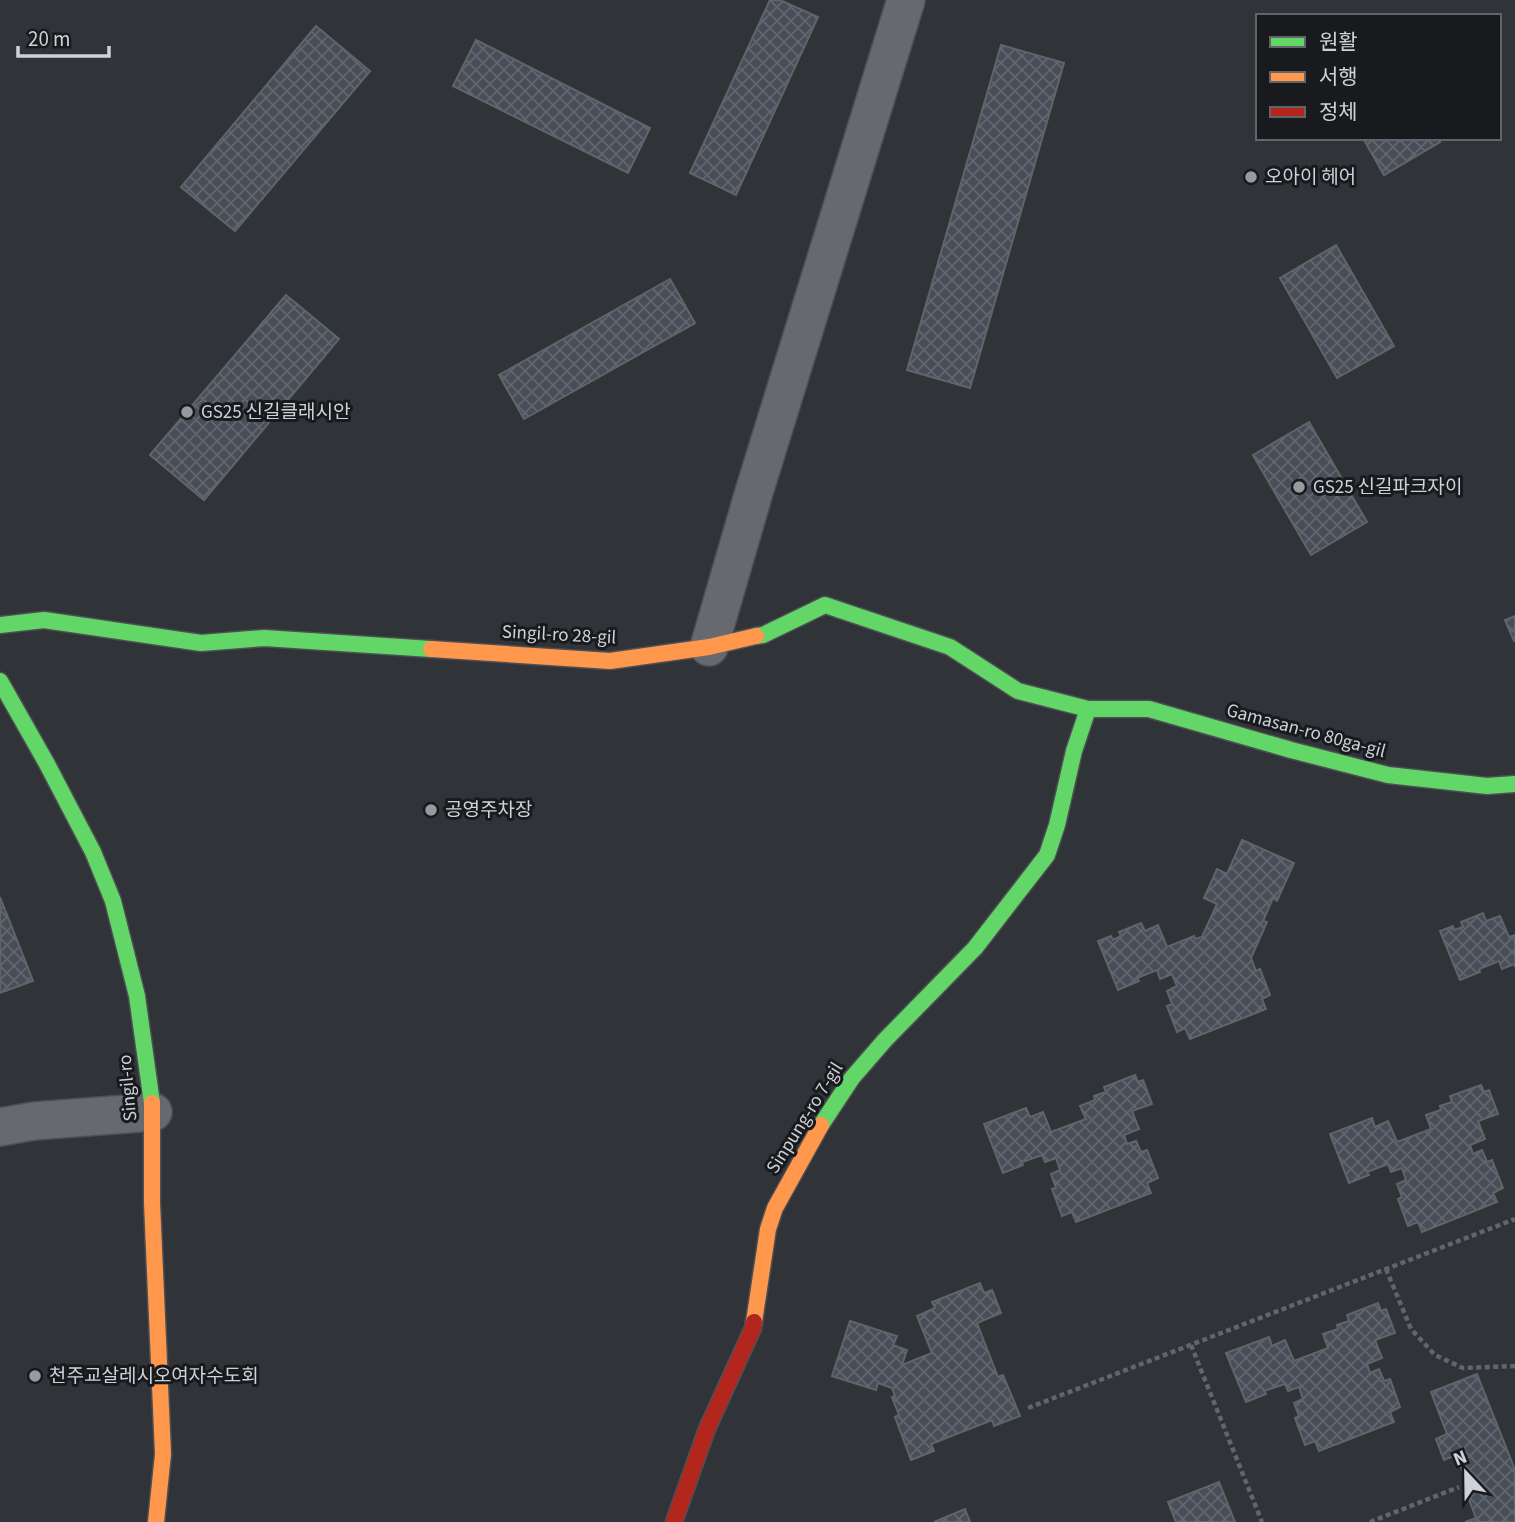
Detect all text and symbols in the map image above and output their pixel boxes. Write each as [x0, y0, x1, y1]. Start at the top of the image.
scale bar [18, 14, 108, 58]
legend [1256, 14, 1501, 140]
text: 20 m [28, 24, 70, 54]
text: 원활 [1319, 27, 1358, 57]
text: 서행 [1319, 62, 1358, 92]
text: 정체 [1319, 97, 1358, 127]
place label: 오아이 헤어 [1265, 164, 1356, 191]
marker: 오아이 헤어 [1243, 169, 1259, 185]
place label: GS25 신길클래시안 [201, 399, 351, 426]
marker: GS25 신길클래시안 [179, 404, 195, 420]
place label: GS25 신길파크자이 [1313, 474, 1462, 501]
marker: GS25 신길파크자이 [1291, 479, 1307, 495]
street label: Singil-ro 28-gil [501, 619, 617, 651]
street label: Gamasan-ro 80ga-gil [1223, 697, 1389, 765]
place label: 공영주차장 [445, 797, 532, 824]
marker: 공영주차장 [423, 802, 439, 818]
street label: Singil-ro [112, 1053, 144, 1123]
street label: Sinpung-ro 7-gil [760, 1057, 850, 1179]
place label: 천주교살레시오여자수도회 [49, 1363, 259, 1390]
marker: 천주교살레시오여자수도회 [27, 1368, 43, 1384]
north arrow [1431, 1438, 1501, 1508]
text: N [1449, 1444, 1471, 1474]

